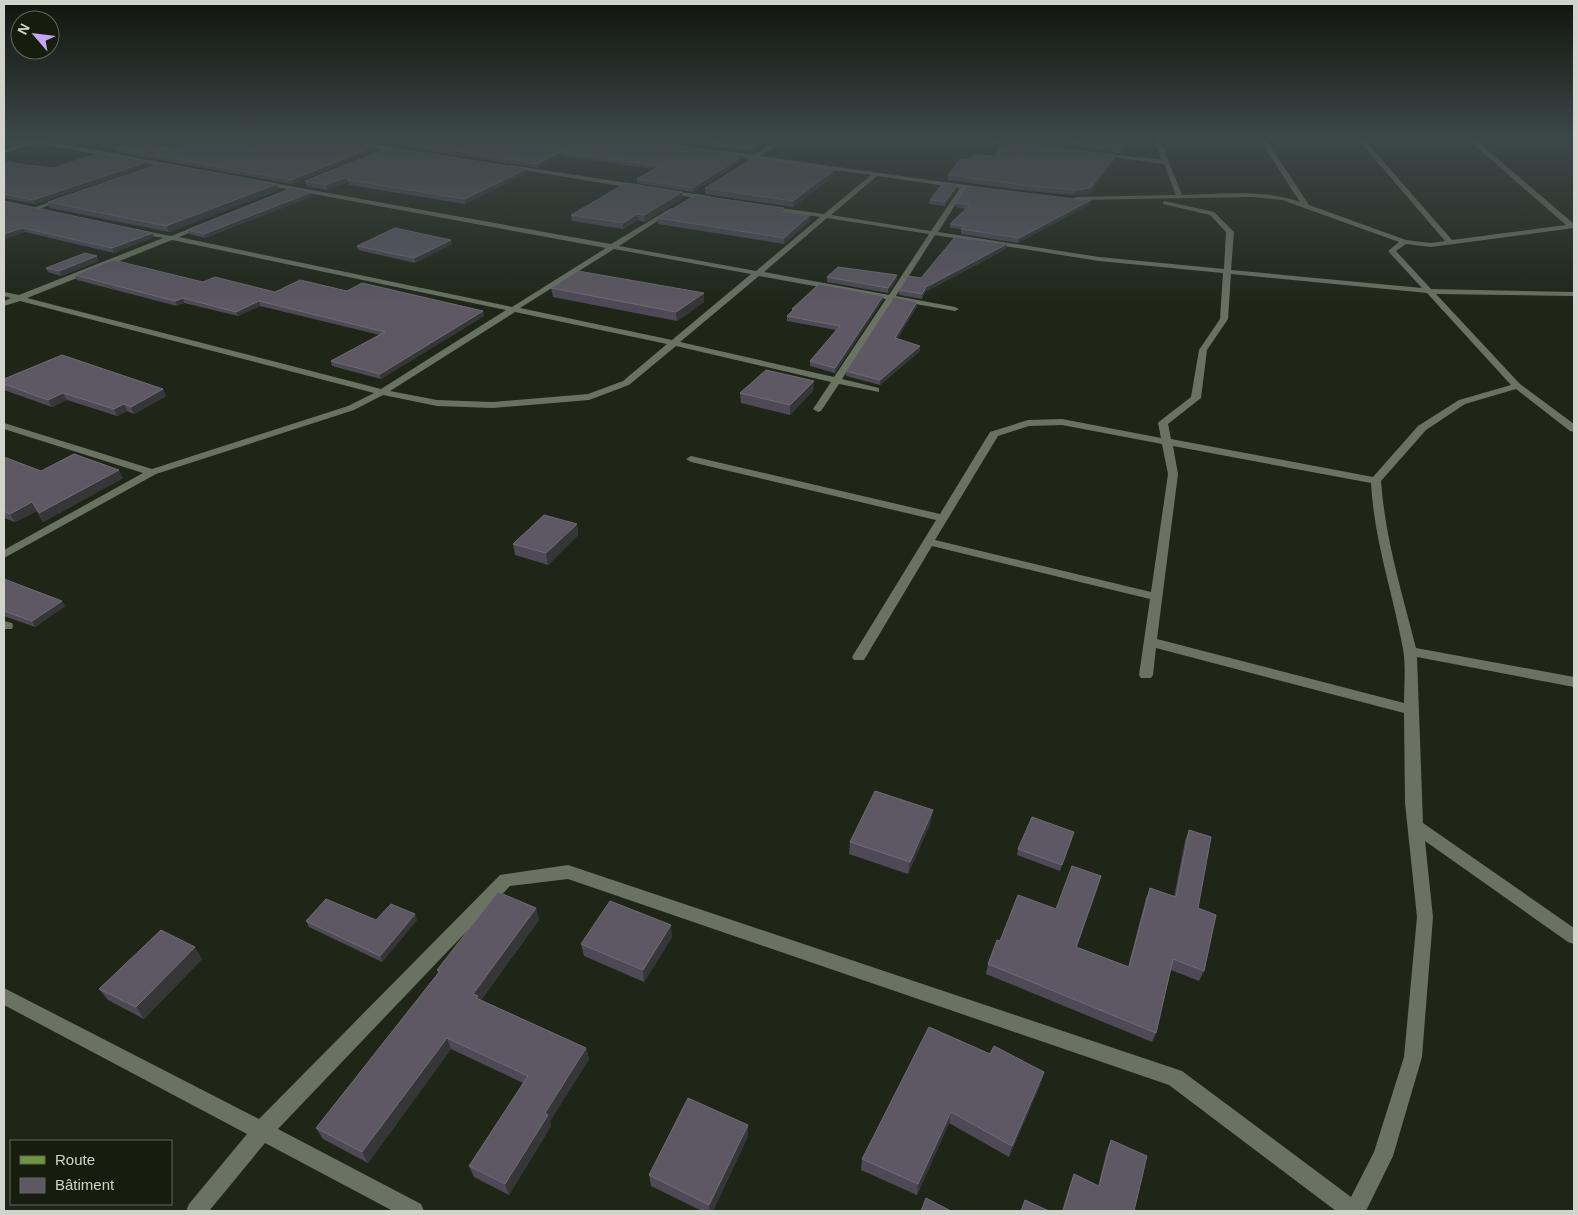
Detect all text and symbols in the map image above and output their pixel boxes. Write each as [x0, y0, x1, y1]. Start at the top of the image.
north arrow [10, 10, 60, 60]
text: N [14, 21, 33, 37]
legend [10, 1140, 172, 1205]
text: Route [55, 1151, 95, 1168]
text: Bâtiment [55, 1176, 115, 1193]

